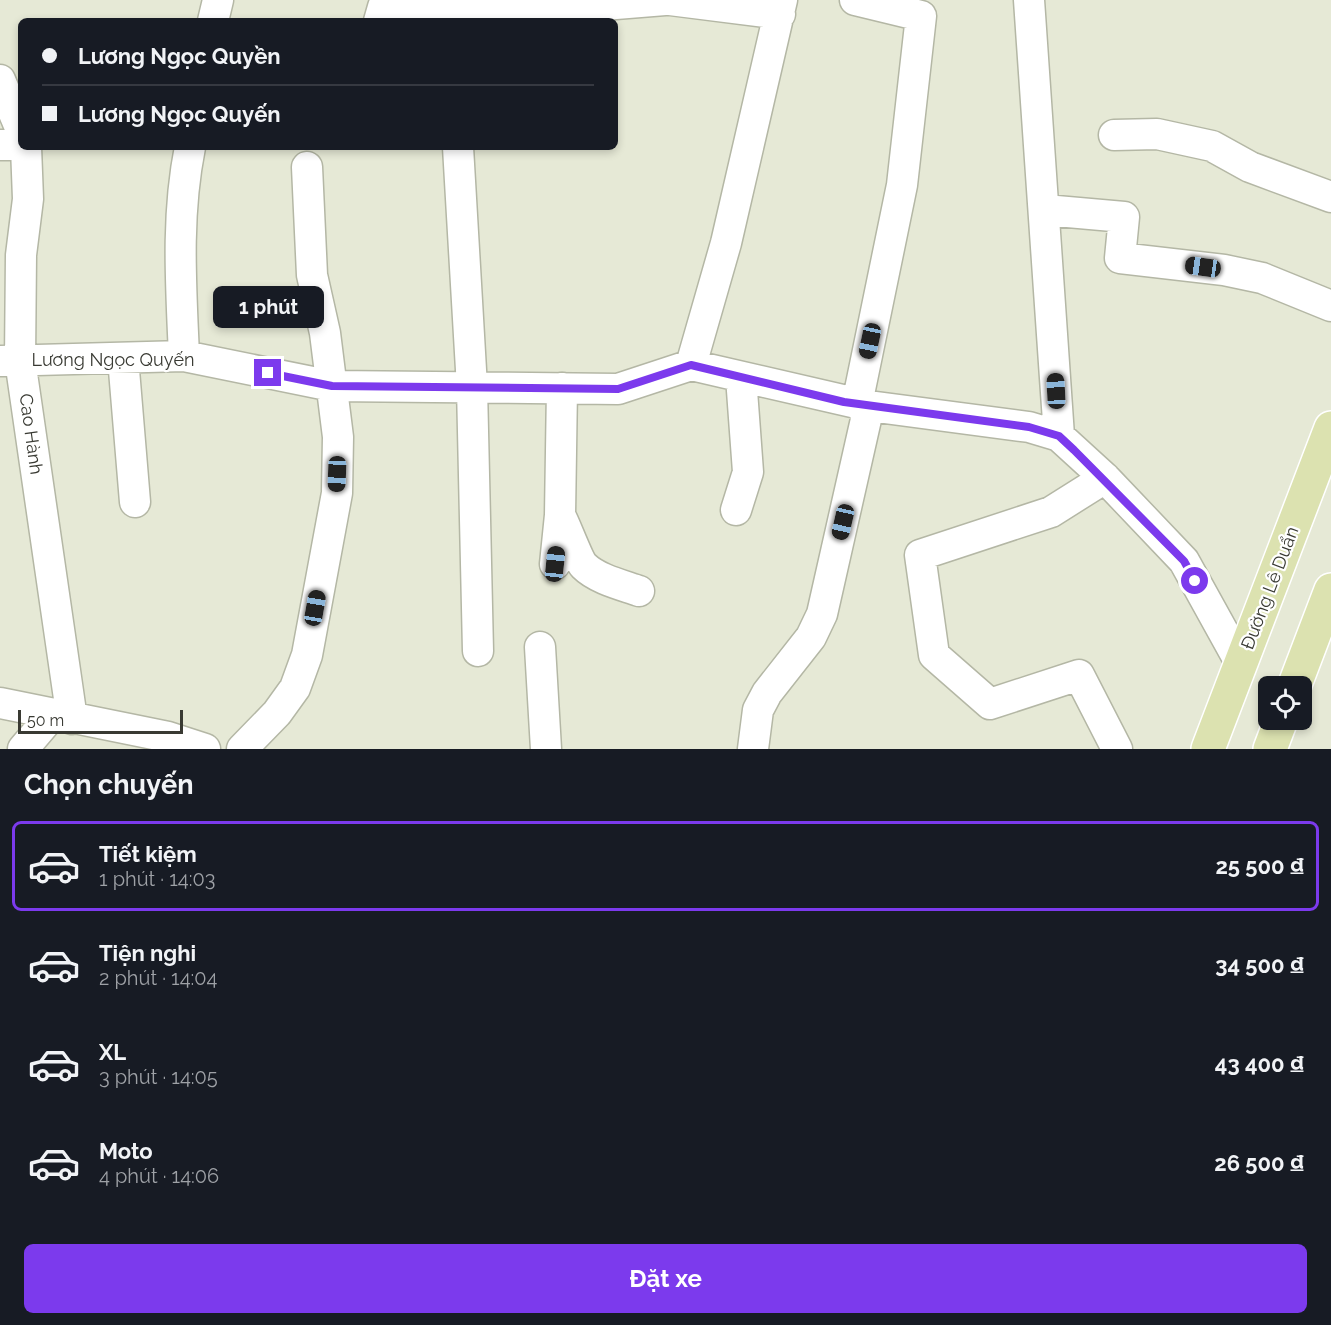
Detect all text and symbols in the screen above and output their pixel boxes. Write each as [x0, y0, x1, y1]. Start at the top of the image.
text: Lương Ngọc Quyền [78, 43, 281, 69]
text: Lương Ngọc Quyến [78, 101, 281, 127]
car [1184, 256, 1222, 278]
callout: 1 phút [212, 286, 324, 328]
text: 1 phút [239, 295, 298, 319]
car [857, 322, 883, 360]
street label: Lương Ngọc Quyến [31, 349, 195, 370]
route end [254, 359, 281, 386]
car [1046, 373, 1066, 409]
street label: Cao Hành [15, 392, 48, 476]
car [327, 456, 347, 492]
car [830, 502, 856, 542]
street label: Đường Lê Duẩn [1236, 523, 1303, 652]
car [544, 545, 566, 583]
route start [1181, 567, 1208, 594]
car [303, 589, 327, 627]
map controls [1258, 676, 1312, 730]
button: locate [1258, 676, 1312, 730]
scale bar [18, 707, 183, 734]
text: 50 m [27, 711, 64, 730]
text: Chọn chuyến [24, 769, 193, 800]
icon: car [27, 839, 81, 893]
text: Tiết kiệm [99, 841, 197, 867]
text: 25 500 ₫ [1215, 853, 1304, 879]
text: 1 phút · 14:03 [99, 867, 215, 891]
icon: car [27, 938, 81, 992]
text: Tiện nghi [99, 940, 196, 966]
text: 34 500 ₫ [1215, 952, 1304, 978]
text: 2 phút · 14:04 [99, 966, 217, 990]
icon: car [27, 1037, 81, 1091]
text: XL [99, 1039, 126, 1065]
text: 43 400 ₫ [1215, 1051, 1304, 1077]
text: 3 phút · 14:05 [99, 1065, 218, 1089]
icon: car [27, 1136, 81, 1190]
text: Moto [99, 1138, 153, 1164]
text: 26 500 ₫ [1214, 1150, 1304, 1176]
text: 4 phút · 14:06 [99, 1164, 219, 1188]
button: Đặt xe [24, 1244, 1307, 1313]

